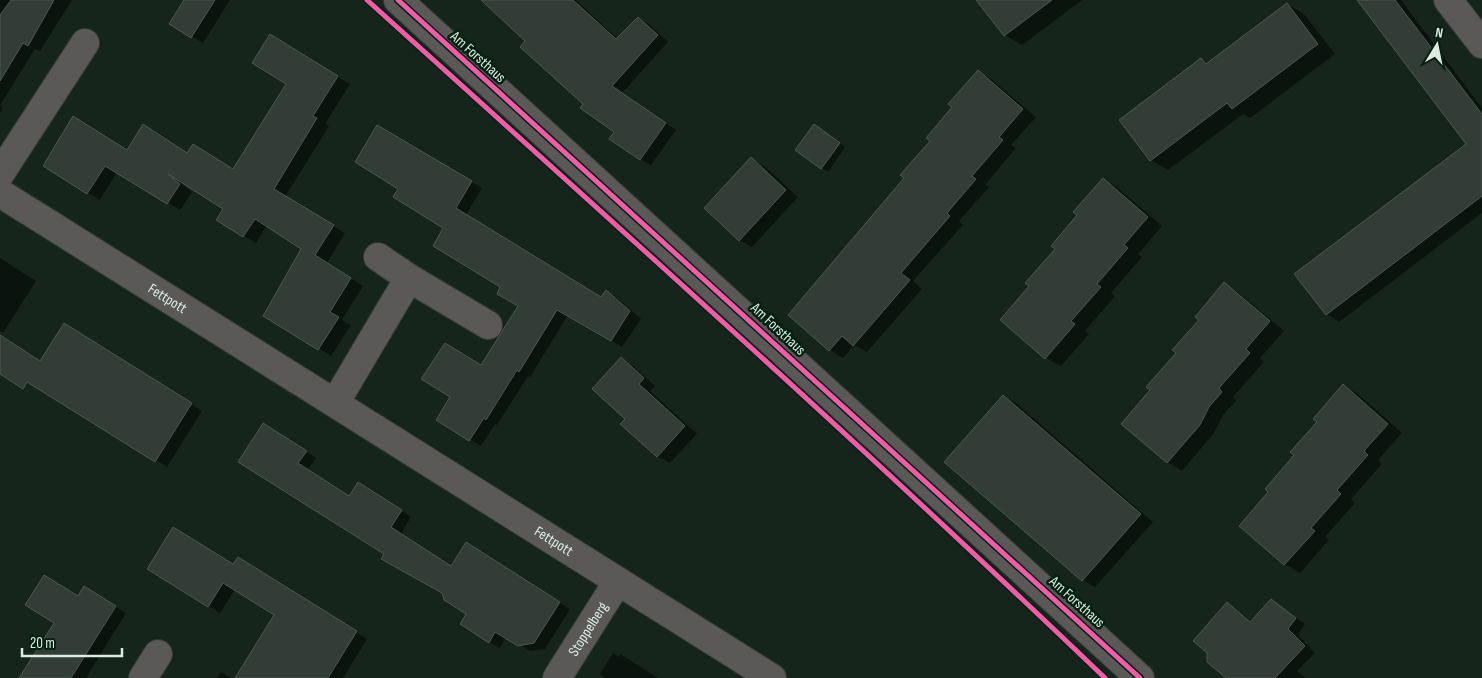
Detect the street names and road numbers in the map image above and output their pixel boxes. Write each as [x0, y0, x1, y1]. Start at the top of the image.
street label: Am Forsthaus [446, 26, 510, 87]
street label: Fettpott [145, 279, 191, 318]
street label: Am Forsthaus [746, 298, 809, 359]
street label: Fettpott [531, 522, 577, 560]
street label: Am Forsthaus [1045, 571, 1109, 632]
street label: Stoppelberg [564, 598, 612, 660]

